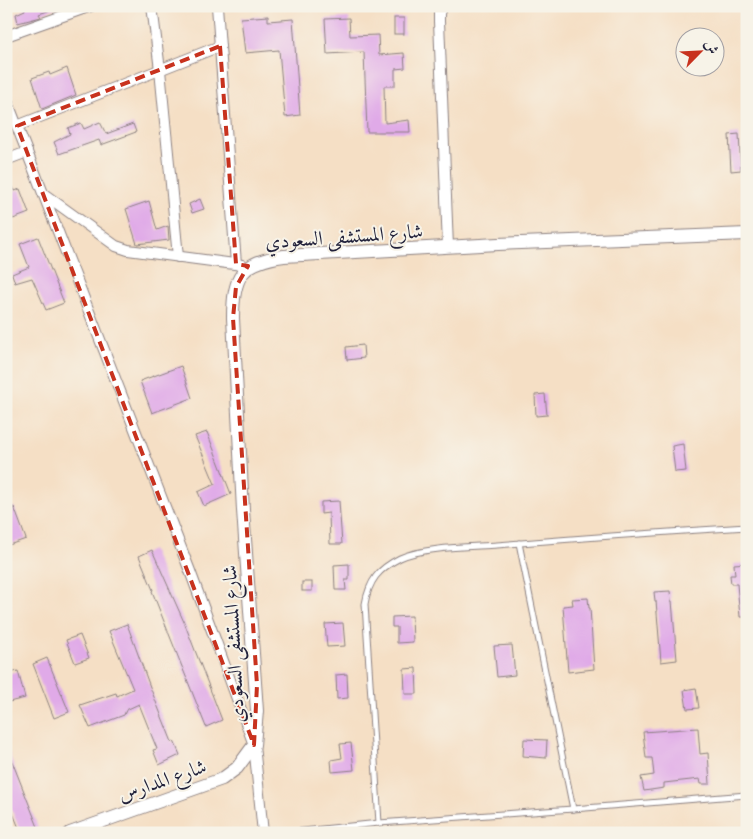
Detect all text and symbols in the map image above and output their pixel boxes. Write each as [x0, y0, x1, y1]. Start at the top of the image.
north arrow [676, 28, 726, 78]
text: ش [701, 37, 722, 57]
street label: شارع المستشفى السعودي [264, 219, 424, 259]
street label: شارع المستشفى السعودي [217, 564, 255, 724]
street label: شارع المدارس [115, 754, 211, 812]

